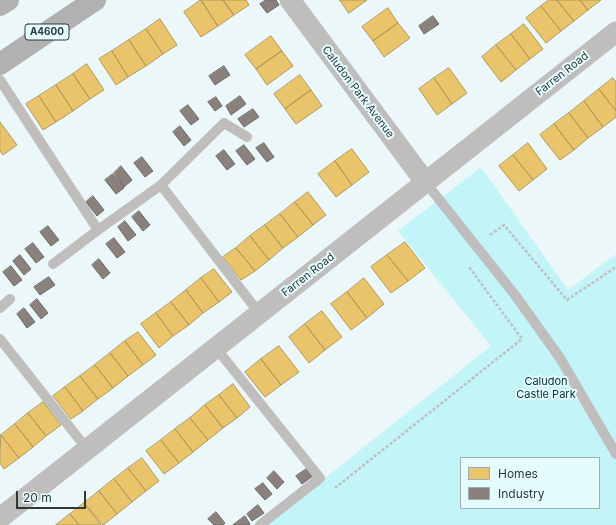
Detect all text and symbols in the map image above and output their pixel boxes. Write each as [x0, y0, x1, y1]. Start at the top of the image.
road number: A4600 [25, 24, 69, 40]
street label: Caludon Park Avenue [319, 43, 397, 141]
street label: Farren Road [533, 49, 591, 99]
street label: Farren Road [279, 250, 337, 300]
park label: Caludon Castle Park [516, 375, 576, 401]
legend [460, 457, 600, 509]
text: Homes [498, 466, 538, 481]
scale bar [18, 483, 88, 509]
text: Industry [498, 486, 544, 501]
text: 20 m [23, 490, 52, 505]

